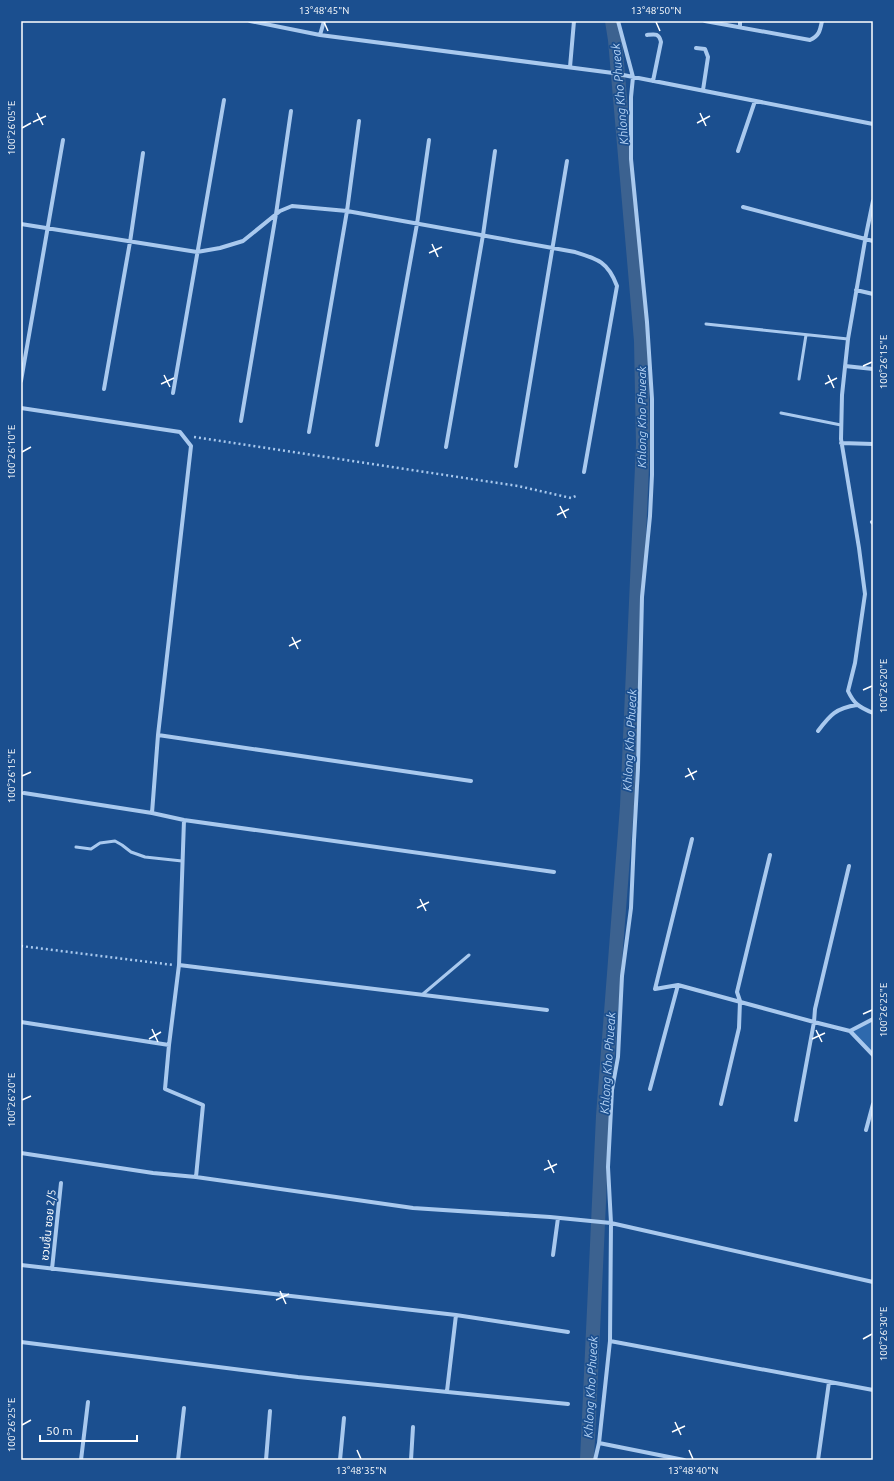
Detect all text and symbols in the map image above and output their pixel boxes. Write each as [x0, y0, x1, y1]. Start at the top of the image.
text: 13°48'45"N [299, 5, 349, 16]
text: 13°48'50"N [631, 5, 681, 16]
water label: Khlong Kho Phueak [609, 42, 630, 145]
text: 100°26'05"E [6, 100, 17, 155]
text: 100°26'15"E [878, 334, 889, 389]
water label: Khlong Kho Phueak [635, 365, 648, 468]
text: 100°26'10"E [6, 424, 17, 479]
text: 100°26'20"E [878, 658, 889, 713]
water label: Khlong Kho Phueak [620, 688, 639, 791]
text: 100°26'15"E [6, 748, 17, 803]
text: 100°26'25"E [878, 982, 889, 1037]
water label: Khlong Kho Phueak [597, 1011, 618, 1114]
text: 100°26'20"E [6, 1072, 17, 1127]
street label: ชวนชื่น ซอย 2/5 [36, 1189, 58, 1261]
text: 100°26'30"E [878, 1306, 889, 1361]
water label: Khlong Kho Phueak [581, 1335, 600, 1438]
text: 100°26'25"E [6, 1397, 17, 1452]
scale bar [40, 1417, 137, 1443]
text: 50 m [46, 1424, 73, 1437]
text: 13°48'35"N [336, 1465, 386, 1476]
text: 13°48'40"N [668, 1465, 718, 1476]

